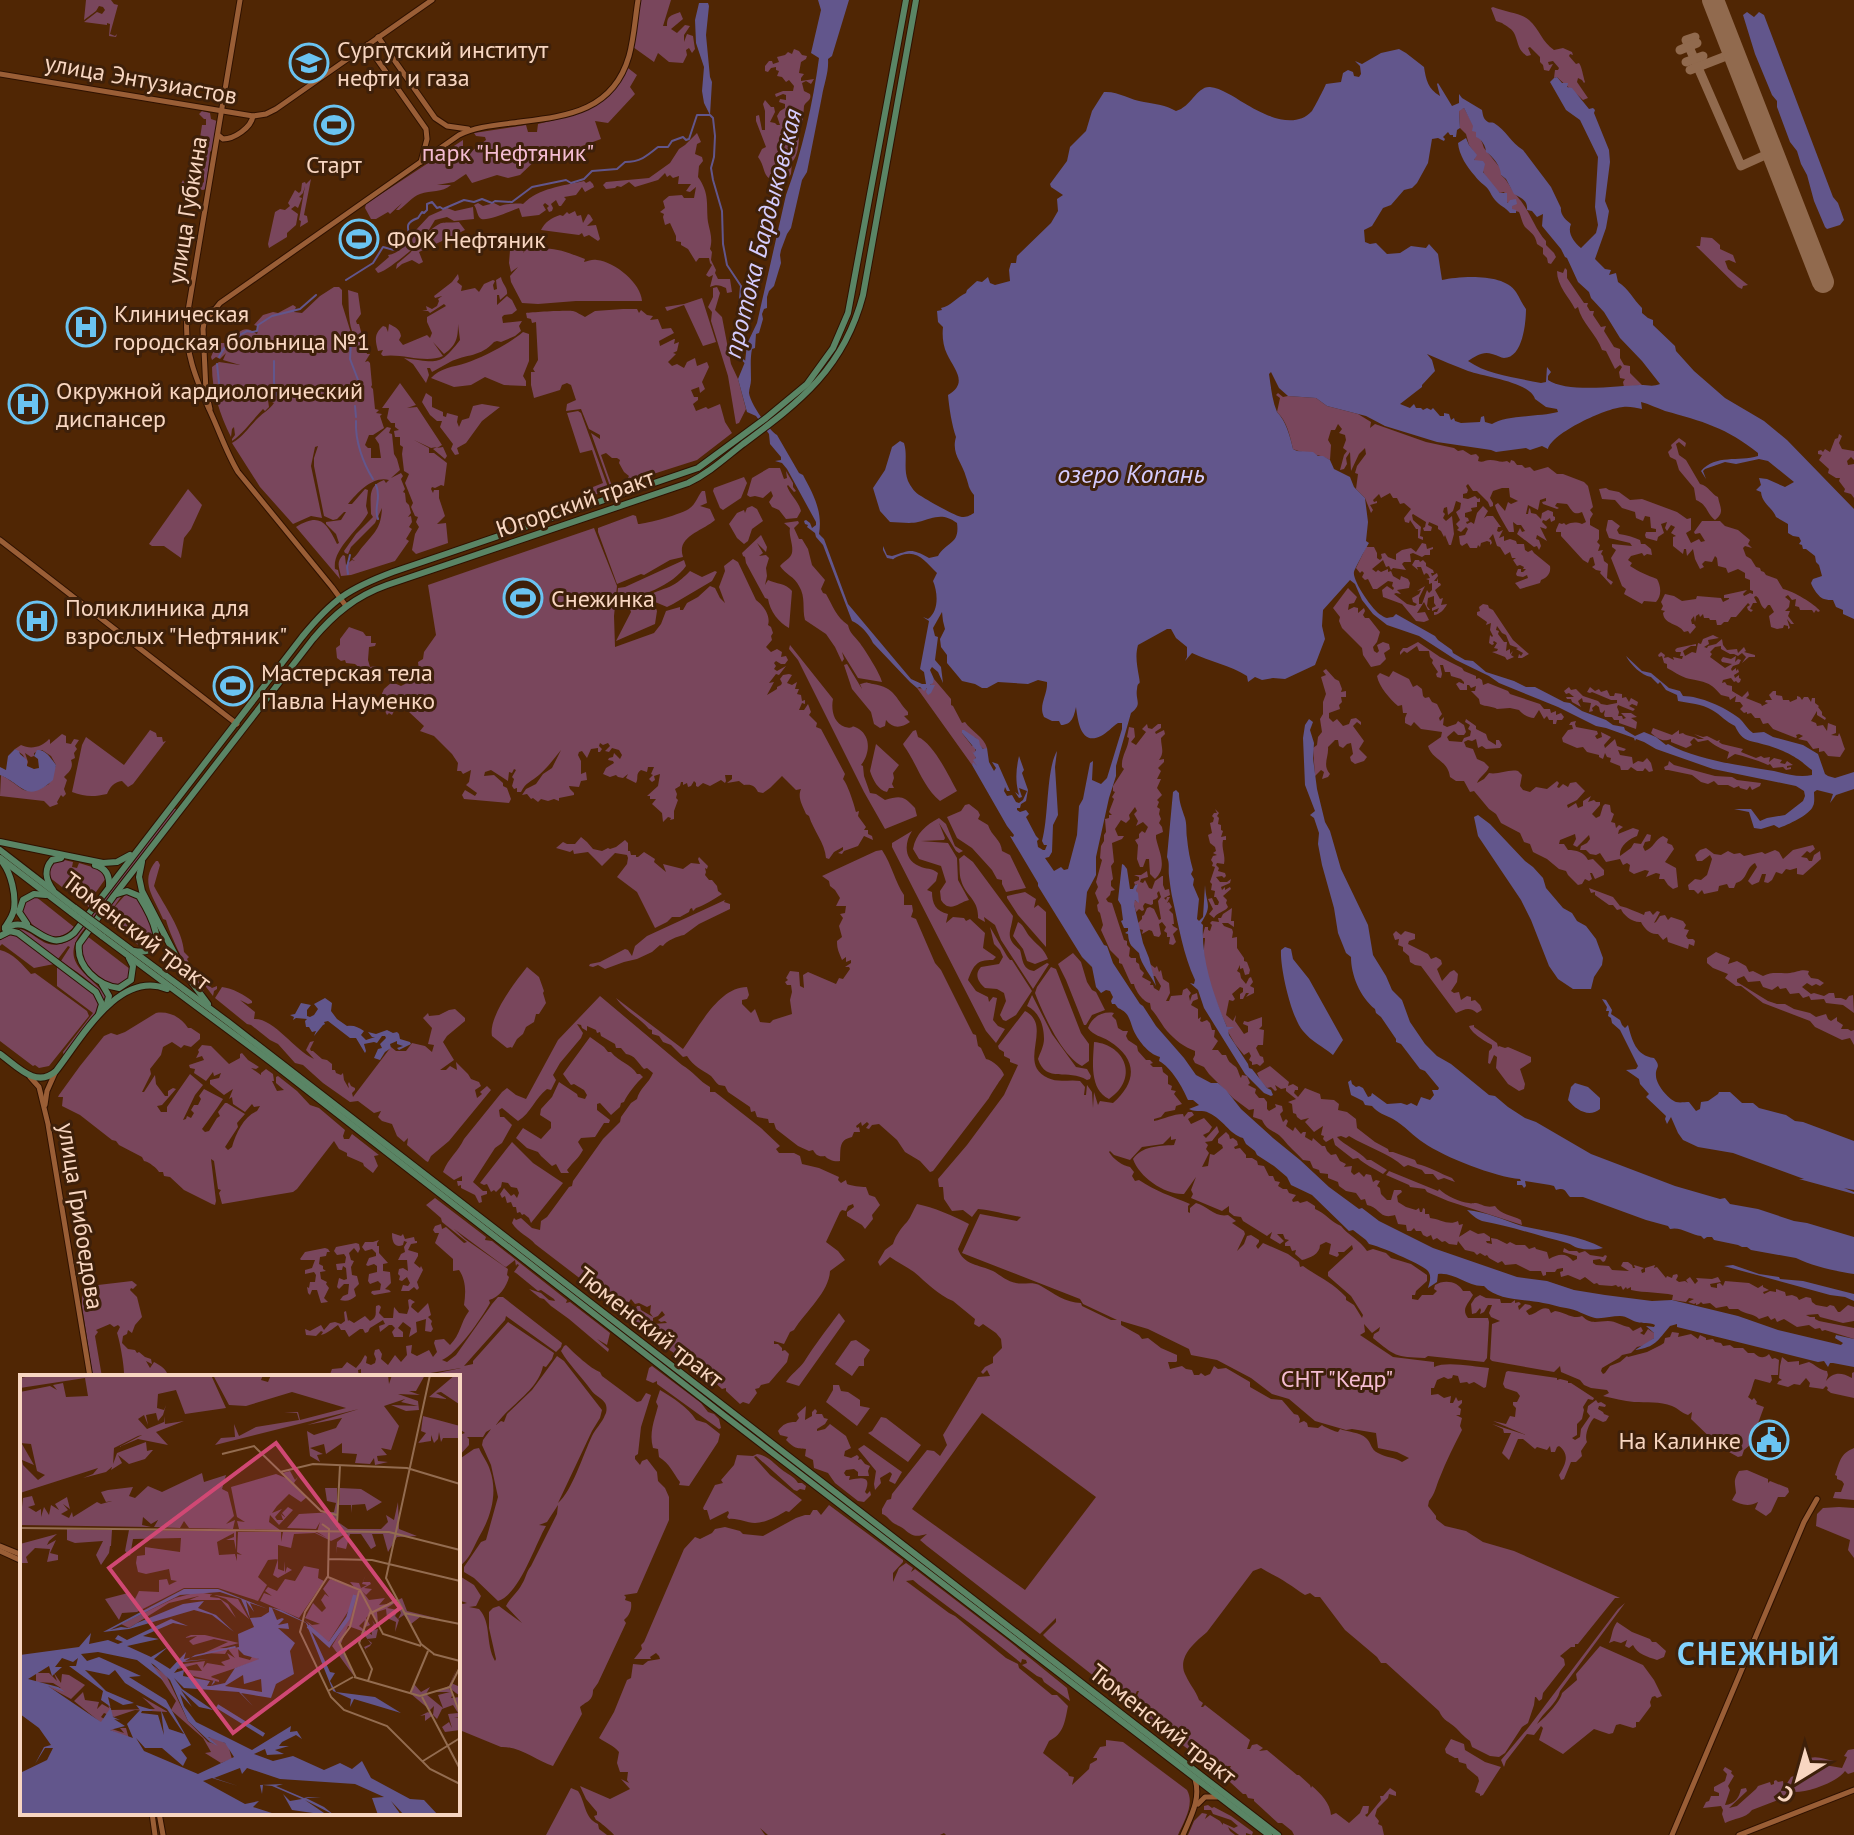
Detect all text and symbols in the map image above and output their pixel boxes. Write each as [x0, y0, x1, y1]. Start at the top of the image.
place label: Сургутский институт нефти и газа [337, 34, 549, 93]
school or university icon: Сургутский институт нефти и газа [288, 42, 330, 84]
street label: улица Энтузиастов [42, 47, 240, 111]
sports icon: Старт [313, 104, 355, 146]
water label: протока Бардыковская [715, 105, 809, 361]
street label: улица Губкина [160, 134, 214, 286]
park label: парк "Нефтяник" [422, 137, 594, 168]
place label: Старт [306, 149, 362, 180]
sports icon: ФОК Нефтяник [338, 218, 380, 260]
place label: ФОК Нефтяник [387, 224, 546, 255]
place label: Клиническая городская больница №1 [114, 298, 370, 357]
hospital icon: Клиническая городская больница №1 [65, 306, 107, 348]
place label: Окружной кардиологический диспансер [56, 375, 363, 434]
hospital icon: Окружной кардиологический диспансер [7, 383, 49, 425]
water label: озеро Копань [1057, 457, 1205, 490]
street label: Югорский тракт [492, 461, 659, 545]
sports icon: Снежинка [502, 577, 544, 619]
place label: Снежинка [551, 583, 655, 614]
place label: Поликлиника для взрослых "Нефтяник" [65, 592, 287, 651]
hospital icon: Поликлиника для взрослых "Нефтяник" [16, 600, 58, 642]
place label: Мастерская тела Павла Науменко [261, 657, 435, 716]
sports icon: Мастерская тела Павла Науменко [212, 665, 254, 707]
street label: Тюменский тракт [56, 865, 218, 997]
street label: улица Грибоедова [51, 1120, 111, 1312]
street label: Тюменский тракт [570, 1260, 730, 1394]
park label: СНТ "Кедр" [1281, 1363, 1393, 1394]
inset map [20, 1375, 460, 1815]
public building icon: На Калинке [1748, 1419, 1790, 1461]
place label: На Калинке [1618, 1425, 1741, 1456]
district label: СНЕЖНЫЙ [1677, 1632, 1841, 1674]
street label: Тюменский тракт [1083, 1657, 1243, 1791]
north arrow [1758, 1739, 1838, 1819]
text: С [1773, 1780, 1799, 1810]

